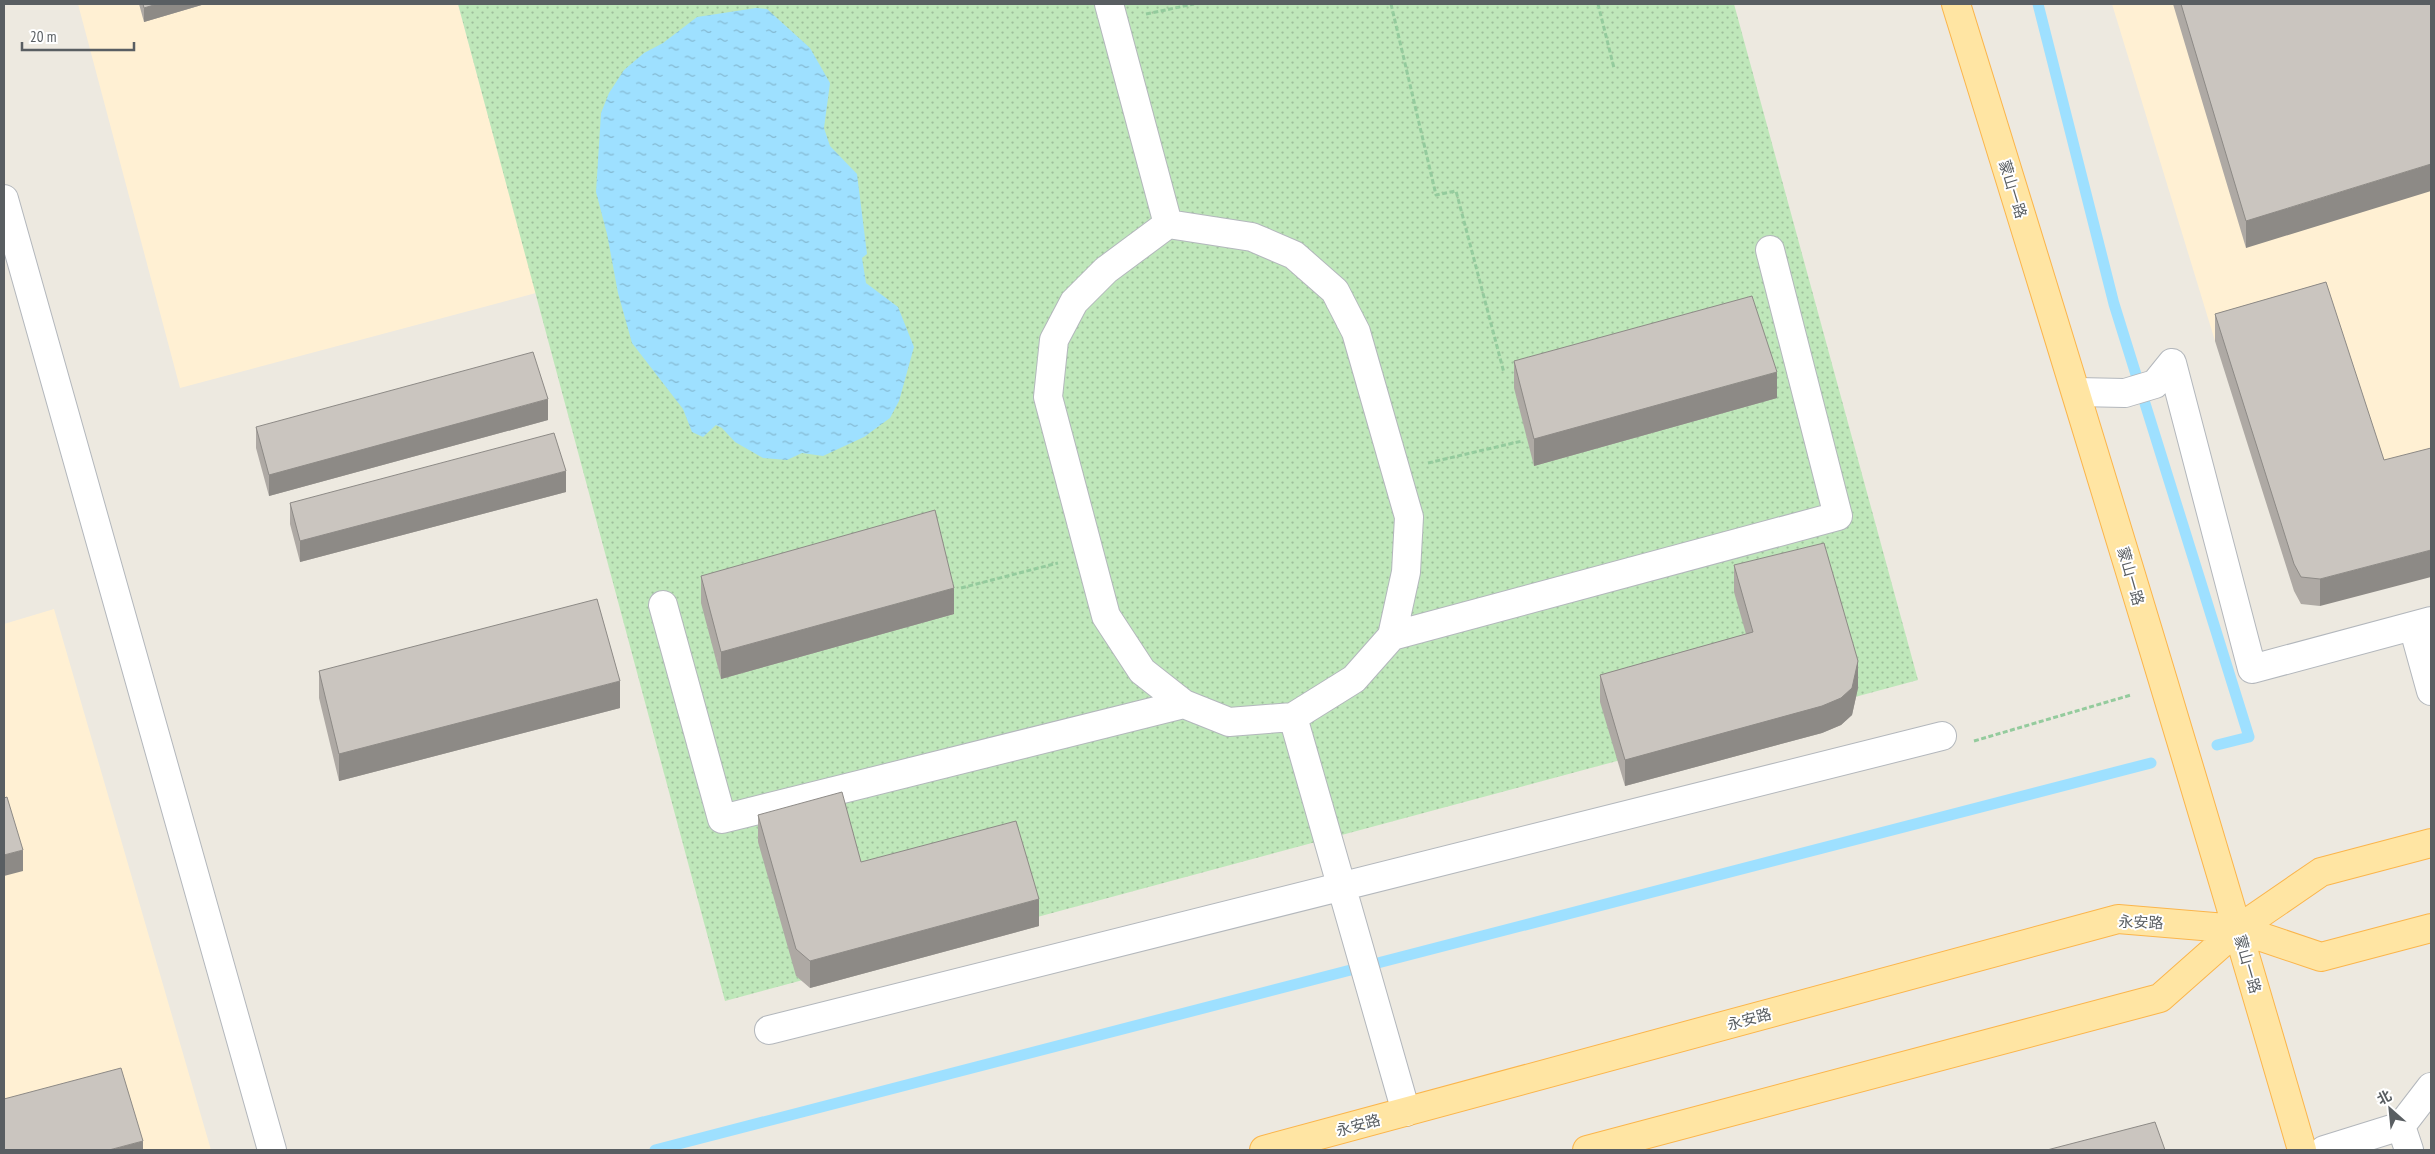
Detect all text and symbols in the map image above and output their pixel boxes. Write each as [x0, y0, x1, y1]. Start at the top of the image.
scale bar [22, 20, 135, 52]
text: 20 m [30, 27, 56, 46]
street label: 蒙山一路 [1995, 158, 2031, 220]
street label: 蒙山一路 [2114, 545, 2148, 607]
street label: 永安路 [2118, 912, 2164, 932]
street label: 蒙山一路 [2231, 933, 2265, 995]
street label: 永安路 [1725, 1004, 1773, 1034]
north arrow [2365, 1084, 2415, 1134]
text: 北 [2374, 1086, 2394, 1109]
street label: 永安路 [1334, 1110, 1382, 1140]

